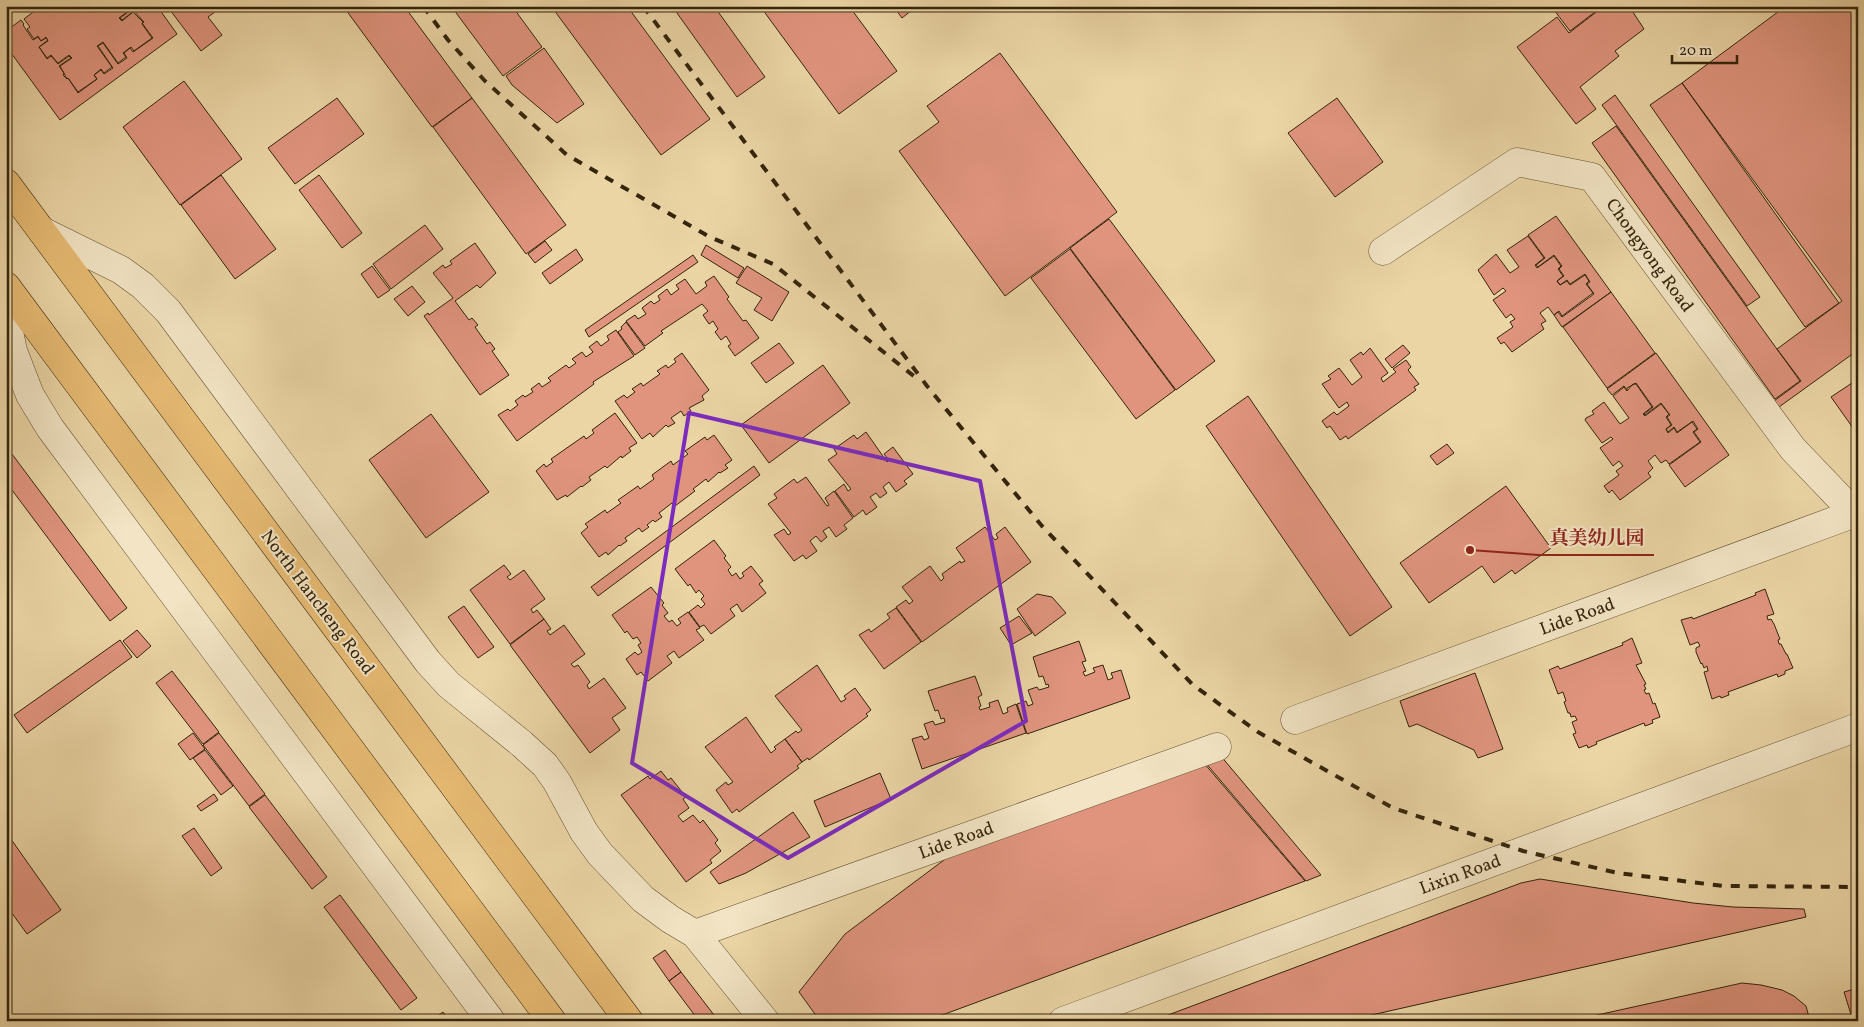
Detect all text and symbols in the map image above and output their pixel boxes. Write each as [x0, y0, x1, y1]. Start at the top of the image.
scale bar [1672, 32, 1736, 64]
text: 20 m [1679, 41, 1712, 62]
street label: Chongyong Road [1599, 194, 1699, 318]
callout: 真美幼儿园 [1539, 521, 1654, 555]
street label: North Hancheng Road [254, 525, 380, 680]
text: 真美幼儿园 [1549, 526, 1645, 552]
street label: Lide Road [1536, 592, 1619, 643]
street label: Lide Road [915, 816, 998, 867]
street label: Lixin Road [1416, 849, 1505, 902]

